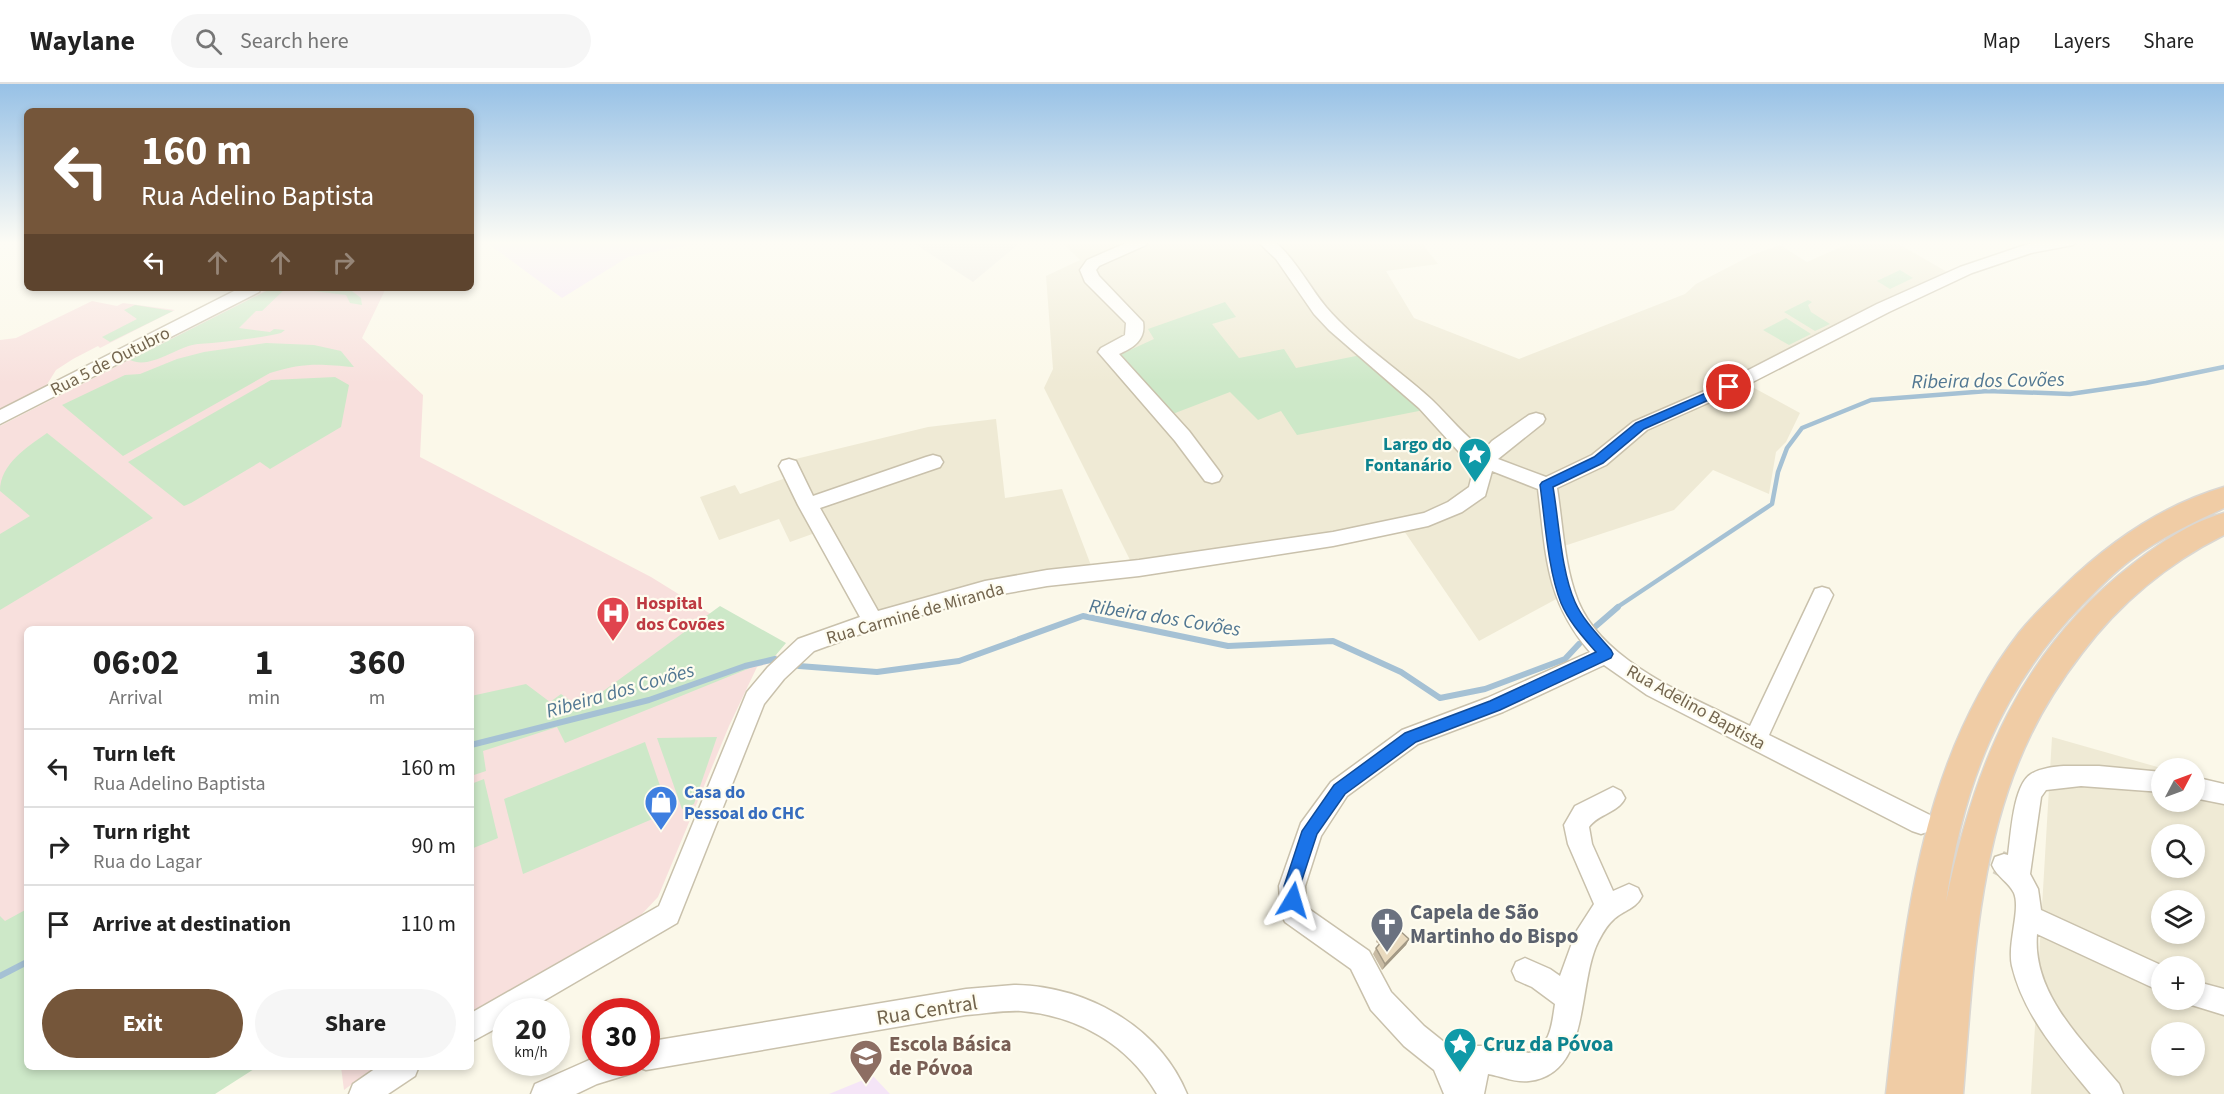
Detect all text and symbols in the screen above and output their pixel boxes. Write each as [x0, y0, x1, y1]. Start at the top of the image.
search box [171, 14, 591, 68]
text: Waylane [30, 21, 135, 61]
icon: search [192, 25, 225, 58]
text: Search here [240, 25, 349, 57]
text: Map [1983, 26, 2020, 56]
text: Layers [2053, 26, 2110, 56]
text: Share [2143, 26, 2194, 56]
text: 160 m [141, 121, 252, 181]
icon: left [42, 132, 120, 210]
text: Rua Adelino Baptista [141, 177, 374, 216]
icon: left [138, 246, 171, 279]
icon: ahead [201, 246, 234, 279]
icon: ahead [264, 246, 297, 279]
icon: right [327, 246, 360, 279]
street label: Rua 5 de Outubro [46, 321, 174, 402]
pin [1703, 361, 1754, 412]
water label: Ribeira dos Covões [1911, 366, 2065, 396]
icon: arrive [1712, 370, 1745, 403]
place label: Largo do Fontanário [1365, 432, 1452, 478]
place icon: Largo do Fontanário [1457, 436, 1493, 483]
street label: Rua Carminé de Miranda [823, 576, 1007, 651]
place label: Hospital dos Covões [636, 591, 725, 637]
water label: Ribeira dos Covões [1087, 592, 1243, 644]
hospital icon: Hospital dos Covões [595, 595, 631, 642]
text: 06:02 [92, 637, 179, 688]
text: 1 [254, 637, 273, 688]
text: 360 [349, 637, 406, 688]
water label: Ribeira dos Covões [543, 656, 698, 726]
street label: Rua Adelino Baptista [1622, 659, 1770, 756]
text: Arrival [109, 684, 163, 712]
text: min [248, 684, 280, 712]
text: m [369, 684, 385, 712]
text: Turn left [93, 738, 175, 770]
icon: left [42, 752, 75, 785]
text: 160 m [401, 752, 456, 784]
north arrow [2151, 758, 2205, 812]
map controls [2151, 758, 2205, 1076]
text: Rua Adelino Baptista [93, 770, 266, 798]
place label: Casa do Pessoal do CHC [684, 780, 805, 826]
shop icon: Casa do Pessoal do CHC [643, 784, 679, 831]
text: Turn right [93, 816, 190, 848]
button: search [2151, 824, 2205, 878]
icon: right [42, 830, 75, 863]
text: 90 m [411, 830, 456, 862]
text: Rua do Lagar [93, 848, 202, 876]
position arrow [1261, 868, 1325, 932]
button: layers [2151, 890, 2205, 944]
place label: Capela de São Martinho do Bispo [1410, 897, 1579, 951]
church icon: Capela de São Martinho do Bispo [1369, 906, 1405, 953]
icon: arrive [42, 908, 75, 941]
text: Arrive at destination [93, 908, 291, 940]
text: 110 m [401, 908, 456, 940]
button: + [2151, 956, 2205, 1010]
street label: Rua Central [874, 987, 980, 1033]
button: Exit [42, 989, 243, 1058]
button: Share [255, 989, 456, 1058]
speed limit sign: 30 [582, 998, 660, 1076]
text: 20 [515, 1008, 547, 1051]
button: − [2151, 1022, 2205, 1076]
place icon: Cruz da Póvoa [1442, 1026, 1478, 1073]
place label: Escola Básica de Póvoa [889, 1029, 1012, 1083]
place label: Cruz da Póvoa [1483, 1029, 1614, 1059]
school or university icon: Escola Básica de Póvoa [848, 1038, 884, 1085]
text: km/h [514, 1042, 548, 1063]

